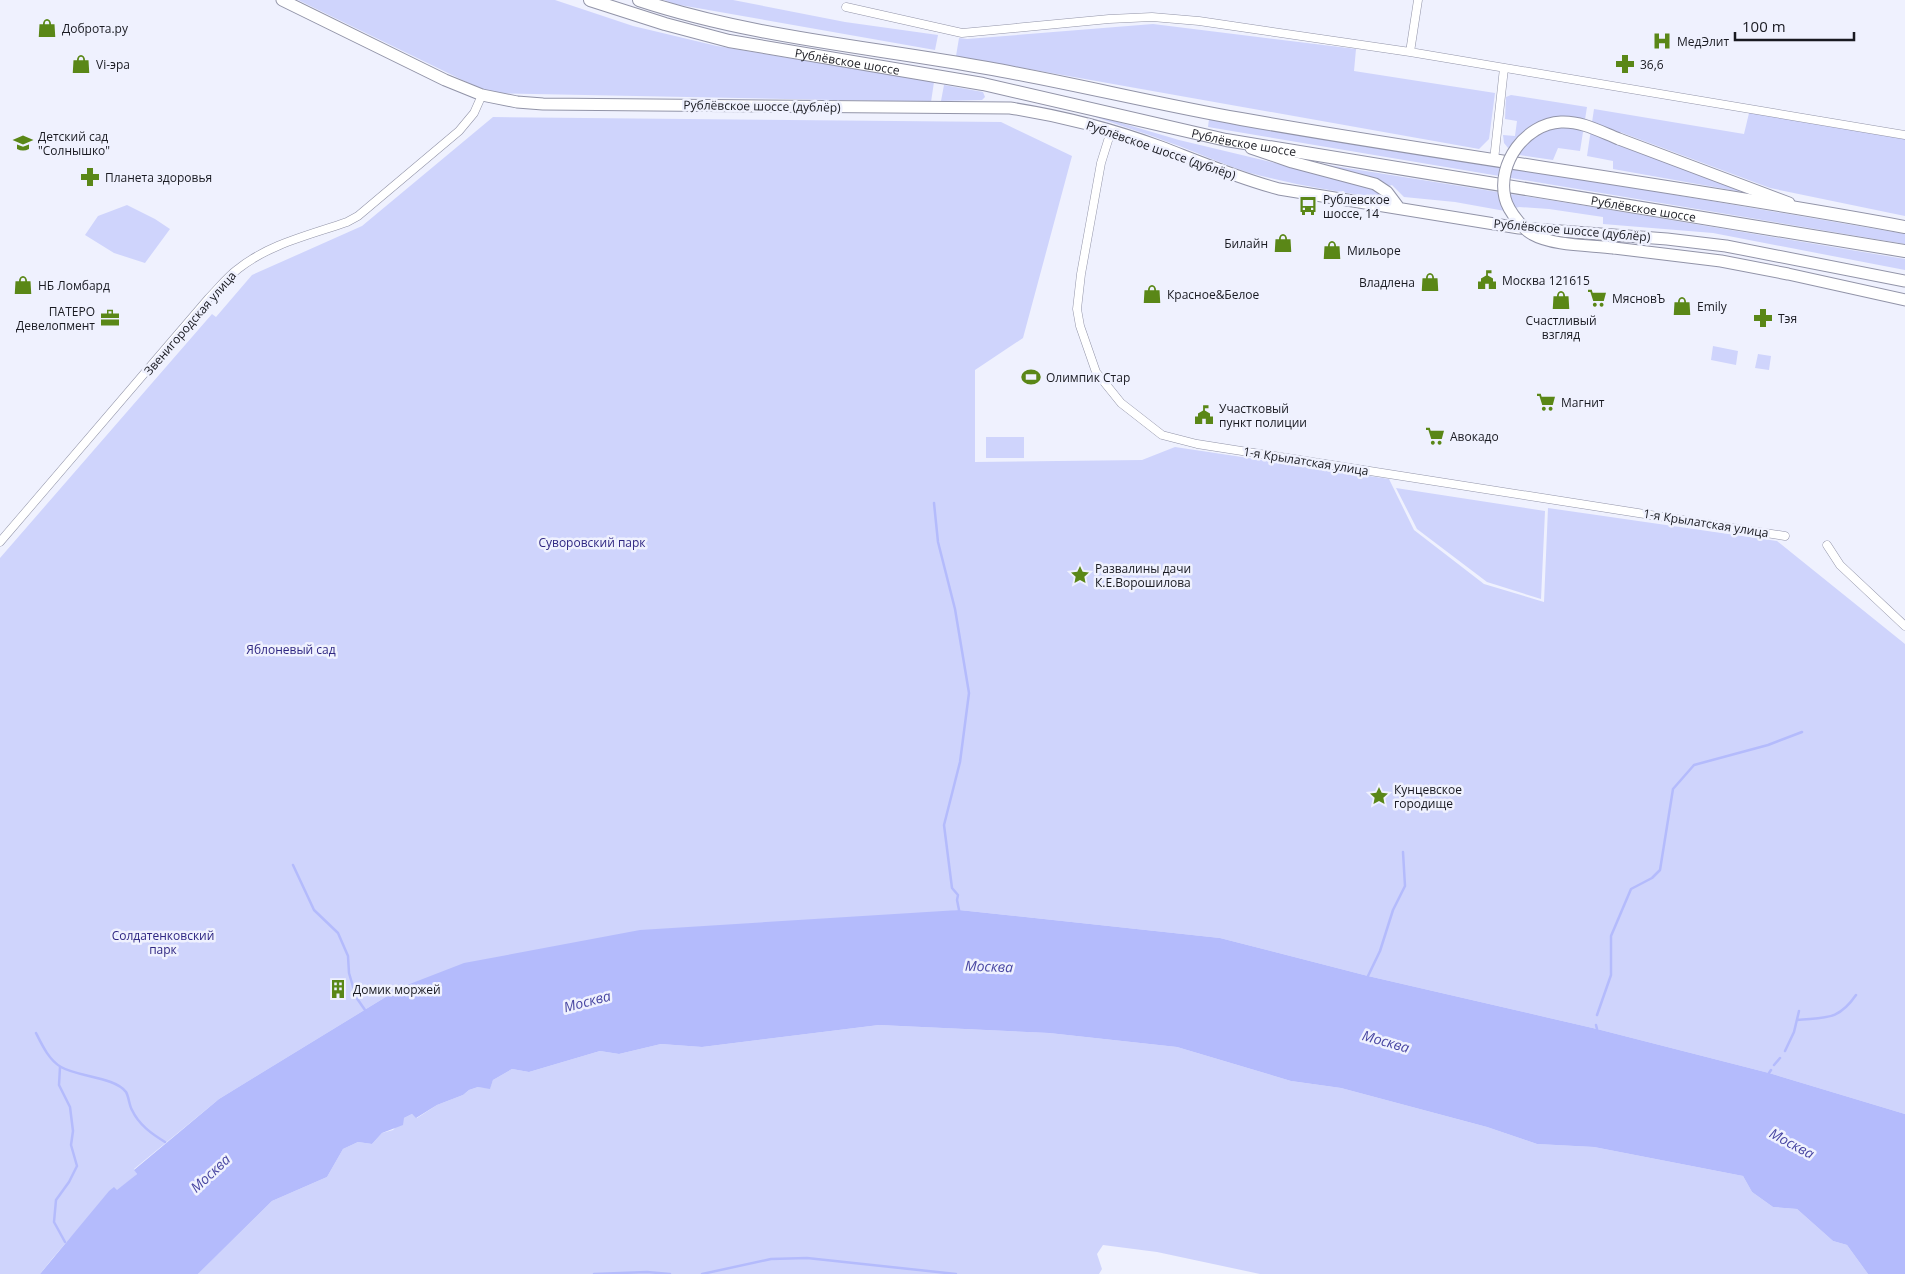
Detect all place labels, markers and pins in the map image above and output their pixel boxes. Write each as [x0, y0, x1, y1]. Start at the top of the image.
shop icon: Доброта.ру [36, 17, 58, 39]
place label: Доброта.ру [62, 20, 129, 37]
hospital icon: МедЭлит [1651, 30, 1673, 52]
place label: МедЭлит [1677, 33, 1729, 50]
shop icon: Vi-эра [70, 53, 92, 75]
pharmacy icon: 36,6 [1614, 53, 1636, 75]
place label: Vi-эра [96, 56, 130, 73]
place label: 36,6 [1640, 56, 1664, 73]
place label: Детский сад "Солнышко" [38, 128, 110, 159]
school or university icon: Детский сад "Солнышко" [12, 132, 34, 154]
pharmacy icon: Планета здоровья [79, 166, 101, 188]
place label: Планета здоровья [105, 169, 212, 186]
place label: Рублевское шоссе, 14 [1323, 191, 1390, 222]
bus stop icon: Рублевское шоссе, 14 [1297, 195, 1319, 217]
shop icon: Билайн [1272, 232, 1294, 254]
place label: Билайн [1224, 235, 1268, 252]
shop icon: Мильоре [1321, 239, 1343, 261]
place label: Мильоре [1347, 242, 1401, 259]
public building icon: Москва 121615 [1476, 269, 1498, 291]
shop icon: Владлена [1419, 271, 1441, 293]
place label: Москва 121615 [1502, 272, 1590, 289]
shop icon: НБ Ломбард [12, 274, 34, 296]
place label: Владлена [1359, 274, 1415, 291]
place label: НБ Ломбард [38, 277, 110, 294]
shop icon: Красное&Белое [1141, 283, 1163, 305]
place label: Красное&Белое [1167, 286, 1260, 303]
supermarket icon: МясновЪ [1586, 287, 1608, 309]
shop icon: Счастливый взгляд [1550, 289, 1572, 311]
place label: МясновЪ [1612, 290, 1665, 307]
shop icon: Emily [1671, 295, 1693, 317]
place label: Emily [1697, 298, 1728, 315]
place label: ПАТЕРО Девелопмент [16, 303, 95, 334]
office icon: ПАТЕРО Девелопмент [99, 307, 121, 329]
pharmacy icon: Тэя [1752, 307, 1774, 329]
place label: Тэя [1778, 310, 1797, 327]
place label: Счастливый взгляд [1525, 312, 1597, 343]
sports icon: Олимпик Стар [1020, 366, 1042, 388]
place label: Олимпик Стар [1046, 369, 1130, 386]
supermarket icon: Магнит [1535, 391, 1557, 413]
place label: Магнит [1561, 394, 1605, 411]
place label: Участковый пункт полиции [1219, 400, 1307, 431]
public building icon: Участковый пункт полиции [1193, 404, 1215, 426]
supermarket icon: Авокадо [1424, 425, 1446, 447]
place label: Авокадо [1450, 428, 1499, 445]
place label: Развалины дачи К.Е.Ворошилова [1095, 560, 1191, 591]
place icon: Развалины дачи К.Е.Ворошилова [1069, 564, 1091, 586]
place label: Кунцевское городище [1394, 781, 1462, 812]
place icon: Кунцевское городище [1368, 785, 1390, 807]
building icon: Домик моржей [327, 978, 349, 1000]
place label: Домик моржей [353, 981, 441, 998]

